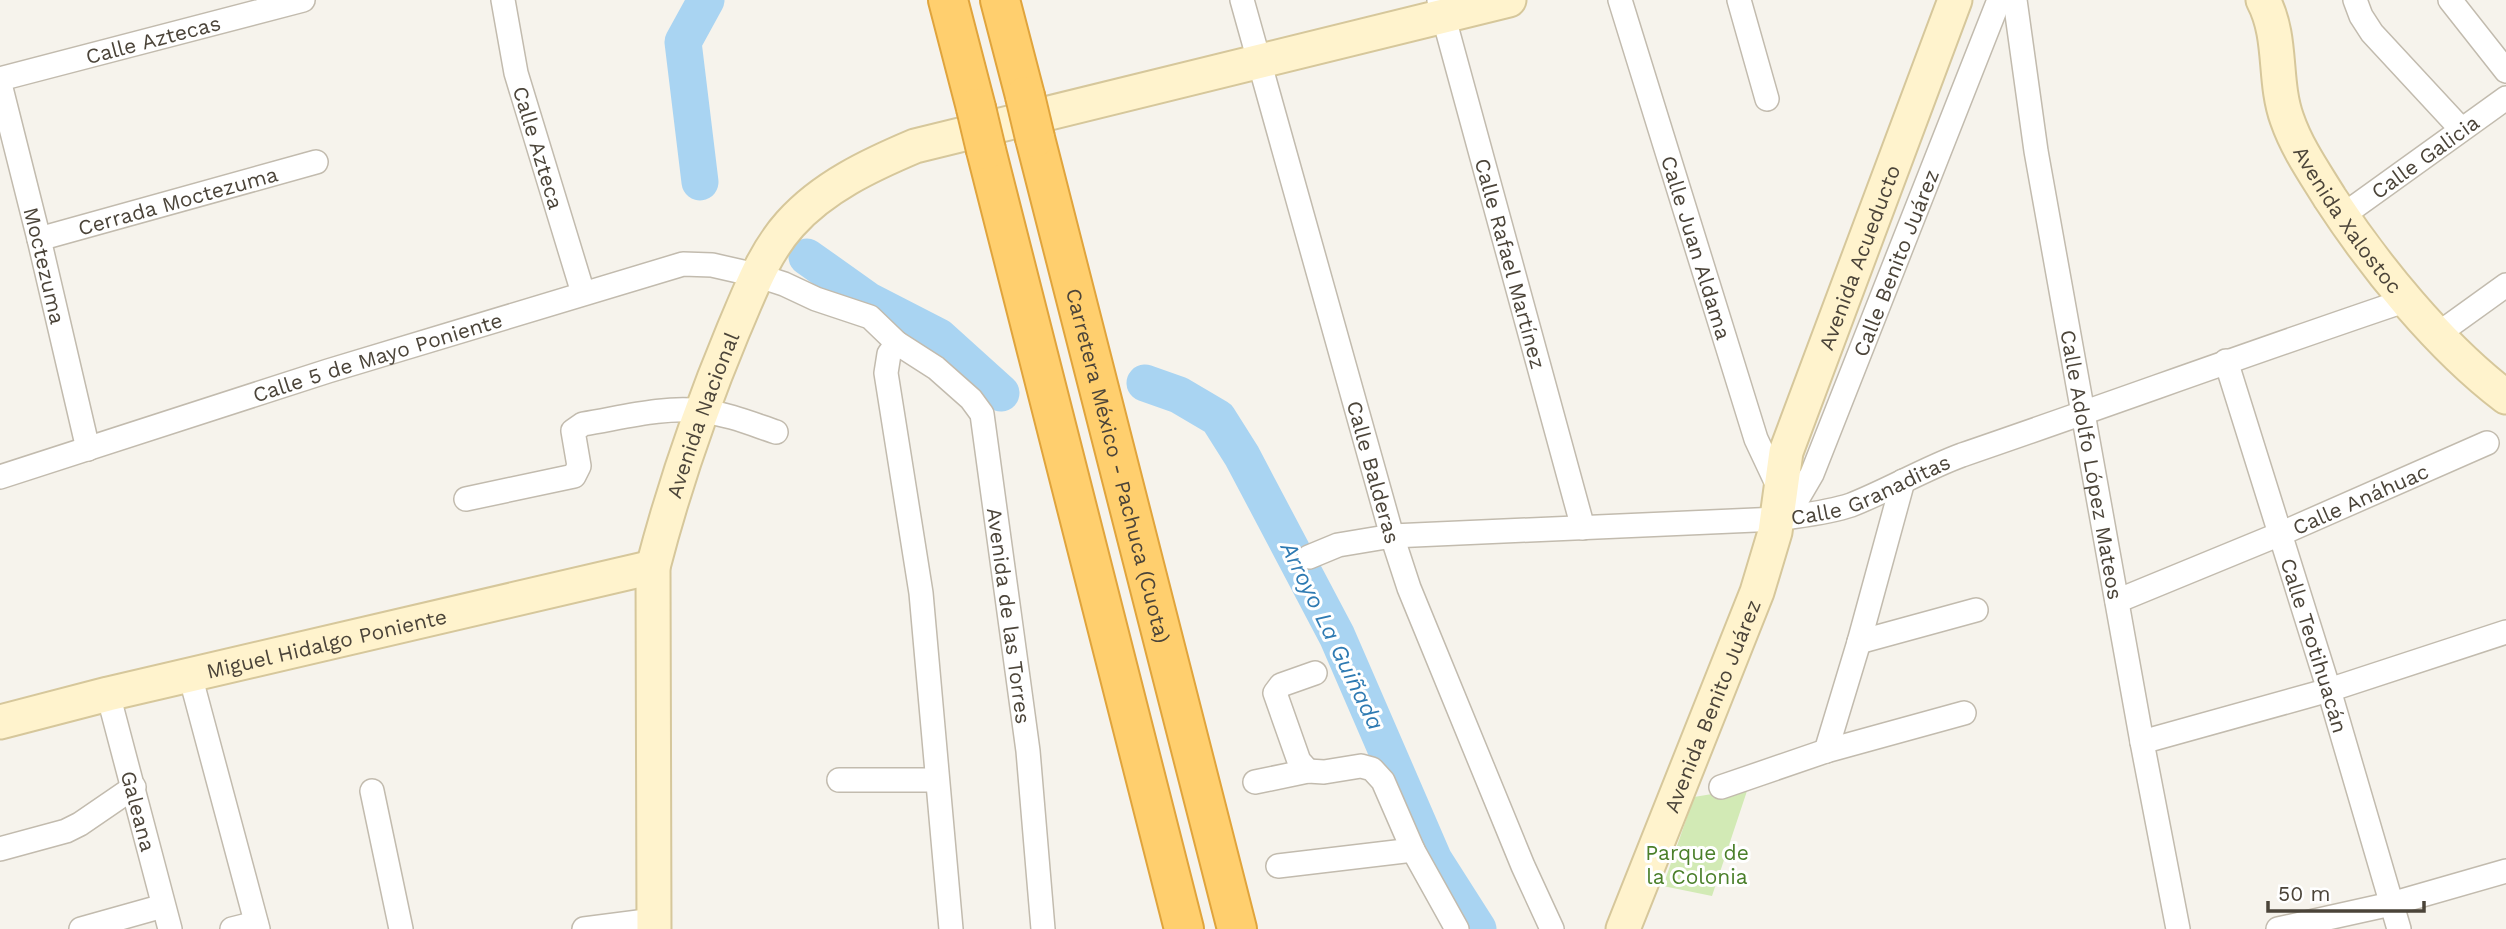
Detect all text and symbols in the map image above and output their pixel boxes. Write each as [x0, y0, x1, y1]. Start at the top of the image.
street label: Calle Aztecas [83, 10, 223, 69]
street label: Calle Azteca [508, 83, 569, 212]
street label: Calle Galicia [2366, 109, 2484, 204]
street label: Avenida Xalostoc [2288, 141, 2408, 298]
street label: Calle Juan Aldama [1656, 152, 1737, 342]
street label: Calle Rafael Martínez [1470, 155, 1551, 371]
street label: Cerrada Moctezuma [75, 161, 281, 240]
street label: Avenida Acueducto [1813, 161, 1905, 353]
street label: Calle Benito Juárez [1847, 165, 1944, 360]
street label: Moctezuma [19, 205, 71, 326]
street label: Carretera México - Pachuca (Cuota) [1061, 286, 1176, 645]
street label: Calle 5 de Mayo Poniente [249, 307, 505, 407]
street label: Avenida Nacional [661, 327, 744, 501]
street label: Calle Adolfo López Mateos [2056, 328, 2129, 601]
street label: Calle Balderas [1342, 398, 1406, 546]
street label: Calle Granaditas [1789, 449, 1954, 529]
street label: Calle Anáhuac [2288, 458, 2432, 540]
street label: Avenida de las Torres [982, 506, 1037, 725]
water label: Arroyo La Guiñada [1274, 537, 1389, 734]
street label: Calle Teotihuacán [2276, 555, 2353, 736]
street label: Avenida Benito Juárez [1658, 596, 1765, 816]
street label: Miguel Hidalgo Poniente [204, 603, 449, 683]
street label: Galeana [116, 768, 161, 854]
park label: Parque de la Colonia [1645, 840, 1749, 889]
scale bar [2268, 870, 2424, 914]
text: 50 m [2278, 881, 2330, 906]

